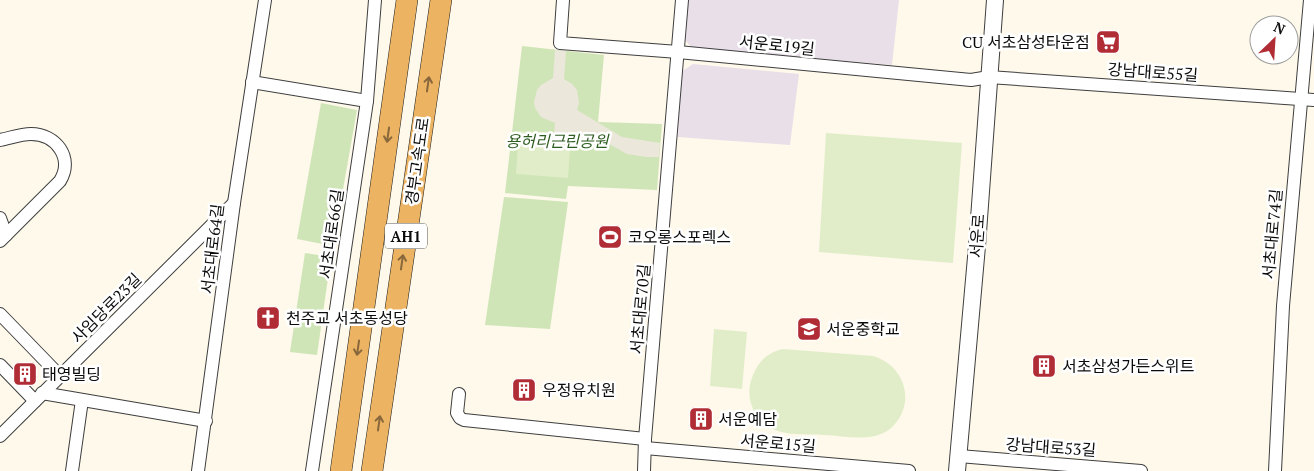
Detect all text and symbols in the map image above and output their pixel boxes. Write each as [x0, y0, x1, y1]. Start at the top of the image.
north arrow [1249, 15, 1299, 65]
text: N [1271, 17, 1289, 39]
supermarket icon: CU 서초삼성타운점 [1095, 29, 1121, 55]
street label: 서운로19길 [738, 30, 816, 60]
place label: CU 서초삼성타운점 [962, 31, 1090, 53]
street label: 강남대로55길 [1107, 58, 1199, 86]
one-way arrow [424, 76, 434, 92]
street label: 경부고속도로 [400, 115, 434, 206]
one-way arrow [383, 127, 393, 143]
park label: 용허리근린공원 [505, 130, 610, 152]
street label: 서초대로66길 [314, 188, 348, 280]
street label: 서초대로74길 [1257, 188, 1287, 280]
street label: 서초대로64길 [196, 203, 228, 295]
street label: 서운로 [964, 213, 990, 259]
road number: AH1 [385, 224, 427, 248]
sports icon: 코오롱스포렉스 [597, 224, 623, 250]
place label: 코오롱스포렉스 [628, 226, 731, 248]
one-way arrow [397, 254, 407, 270]
street label: 서초대로70길 [625, 263, 655, 355]
street label: 사임당로23길 [66, 268, 146, 348]
church icon: 천주교 서초동성당 [255, 305, 281, 331]
place label: 천주교 서초동성당 [286, 307, 408, 329]
school or university icon: 서운중학교 [796, 316, 822, 342]
place label: 서운중학교 [826, 318, 900, 340]
one-way arrow [353, 339, 363, 355]
building icon: 서초삼성가든스위트 [1031, 353, 1057, 379]
place label: 서초삼성가든스위트 [1062, 355, 1194, 377]
building icon: 태영빌딩 [12, 361, 38, 387]
place label: 태영빌딩 [42, 363, 101, 385]
building icon: 우정유치원 [511, 377, 537, 403]
place label: 우정유치원 [542, 379, 616, 401]
building icon: 서운예담 [688, 406, 714, 432]
place label: 서운예담 [718, 408, 777, 430]
one-way arrow [374, 415, 384, 431]
street label: 서운로15길 [739, 429, 817, 457]
street label: 강남대로53길 [1005, 433, 1097, 461]

